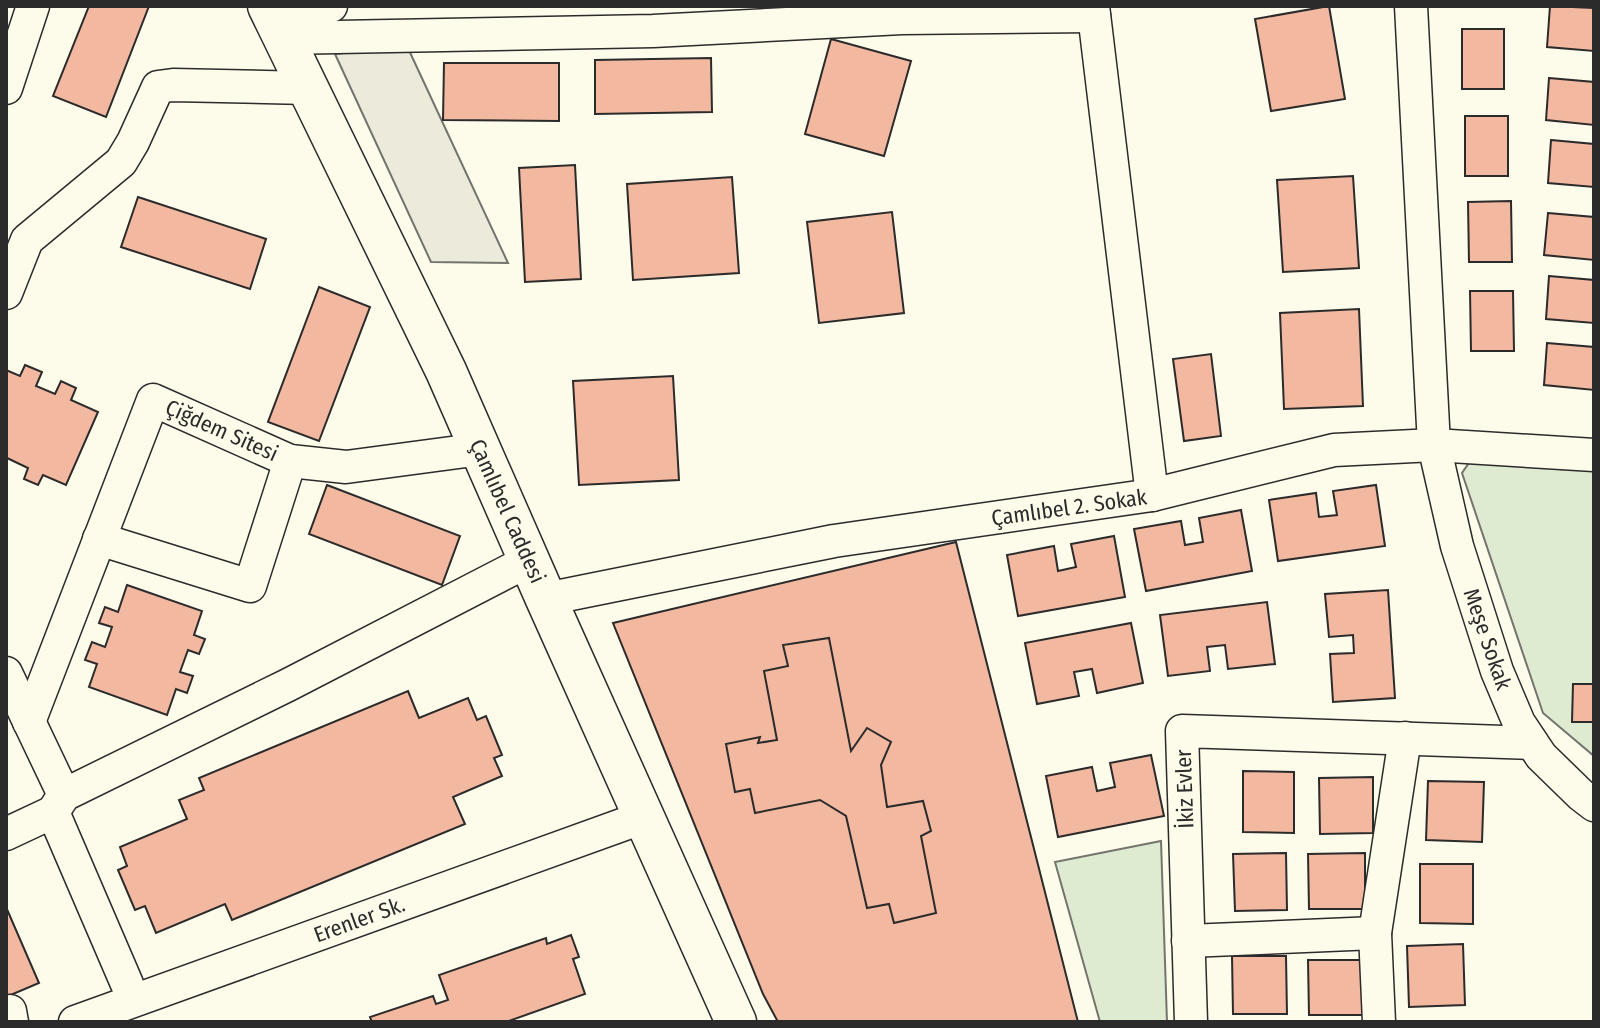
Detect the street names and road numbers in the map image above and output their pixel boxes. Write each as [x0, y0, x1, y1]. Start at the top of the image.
street label: Çiğdem Sitesi [161, 394, 282, 468]
street label: Çamlıbel Caddesi [463, 435, 551, 588]
street label: Çamlıbel 2. Sokak [990, 483, 1149, 533]
street label: Meşe Sokak [1458, 585, 1518, 694]
street label: İkiz Evler [1170, 749, 1199, 829]
street label: Erenler Sk. [310, 891, 408, 948]

